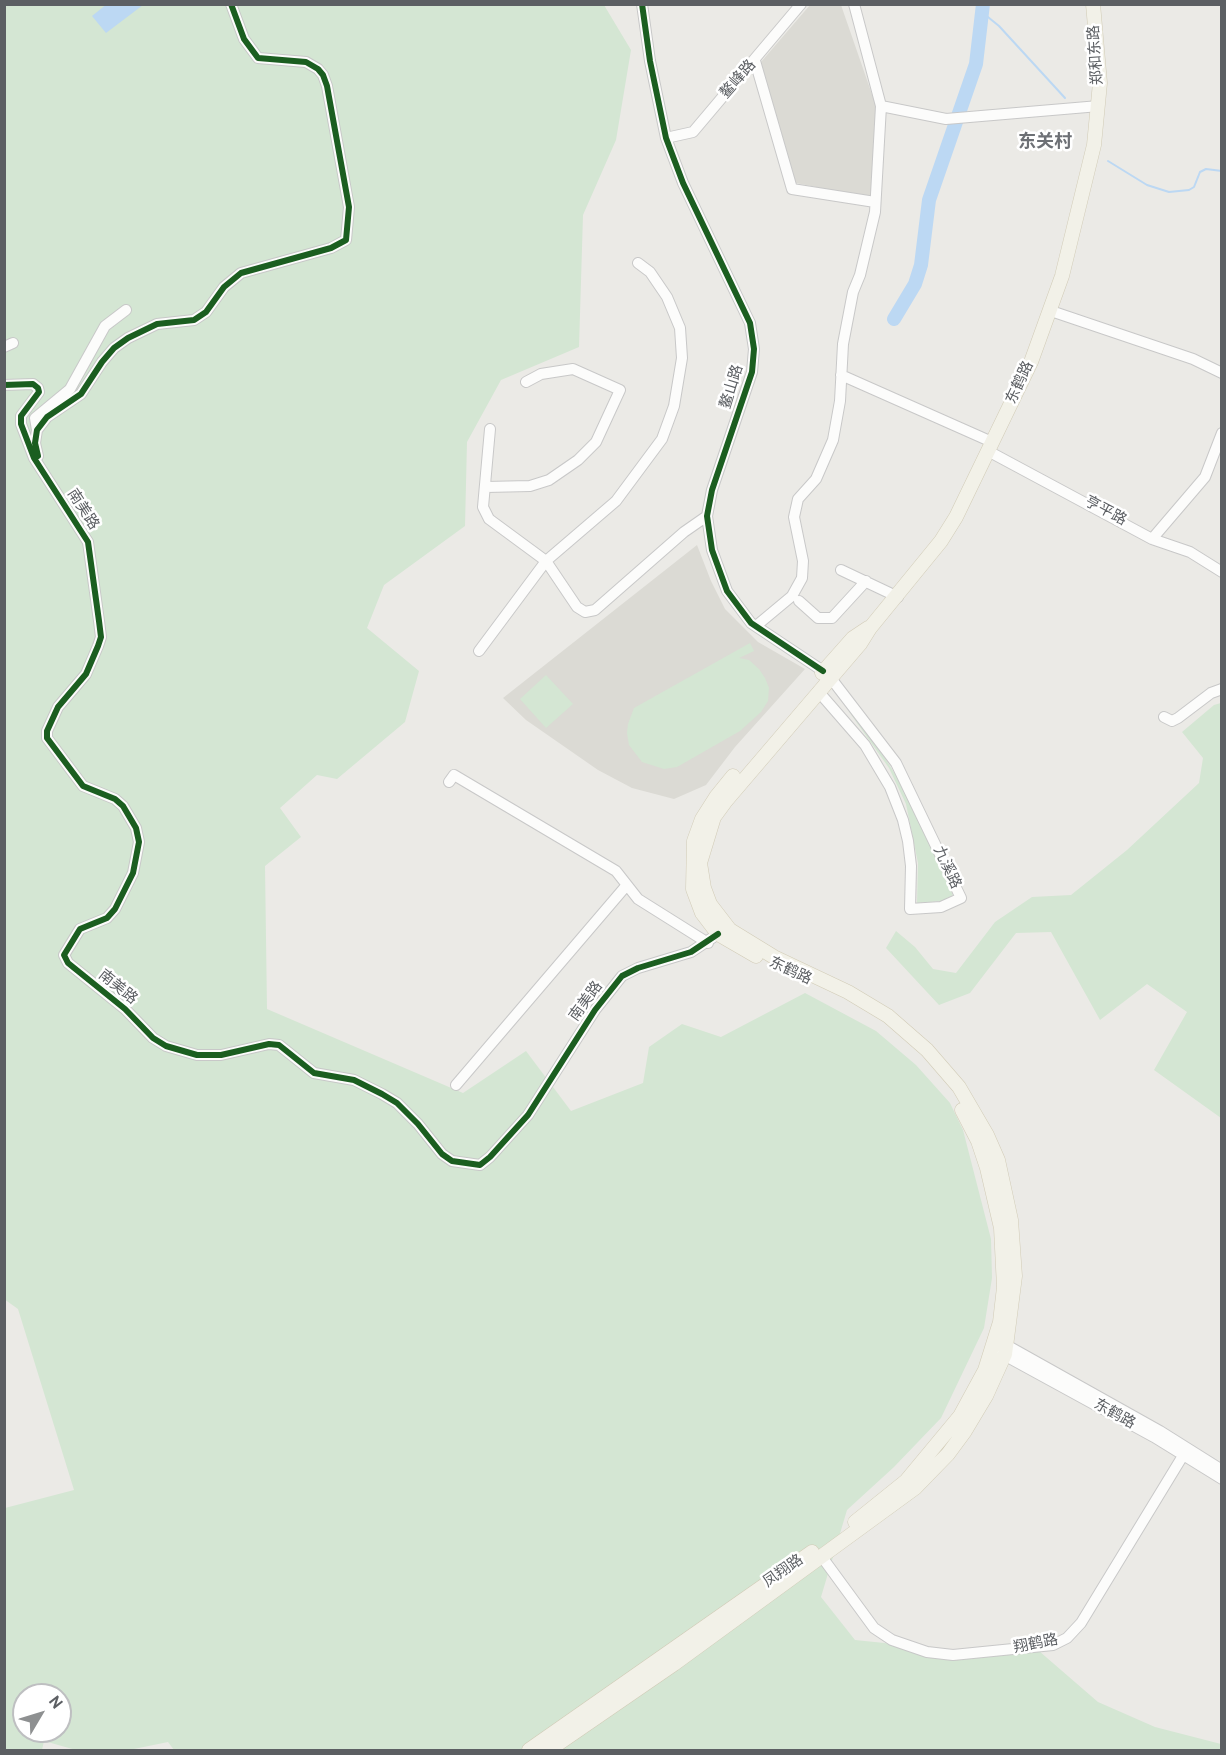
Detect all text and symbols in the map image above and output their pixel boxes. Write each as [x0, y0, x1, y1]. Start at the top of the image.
street label: 郑和东路 [1086, 24, 1108, 86]
street label: 鳌峰路 [717, 57, 761, 103]
district label: 东关村 [1018, 132, 1072, 154]
street label: 东鹤路 [1003, 359, 1039, 407]
street label: 鳌山路 [718, 363, 748, 411]
street label: 南美路 [62, 486, 102, 534]
street label: 亨平路 [1081, 493, 1129, 531]
street label: 九溪路 [928, 844, 964, 892]
street label: 东鹤路 [766, 954, 814, 990]
street label: 南美路 [94, 967, 140, 1009]
street label: 南美路 [566, 979, 608, 1025]
street label: 东鹤路 [1090, 1396, 1138, 1434]
street label: 凤翔路 [760, 1552, 808, 1592]
street label: 翔鹤路 [1012, 1632, 1060, 1658]
north arrow [12, 1683, 72, 1743]
text: N [43, 1692, 66, 1714]

